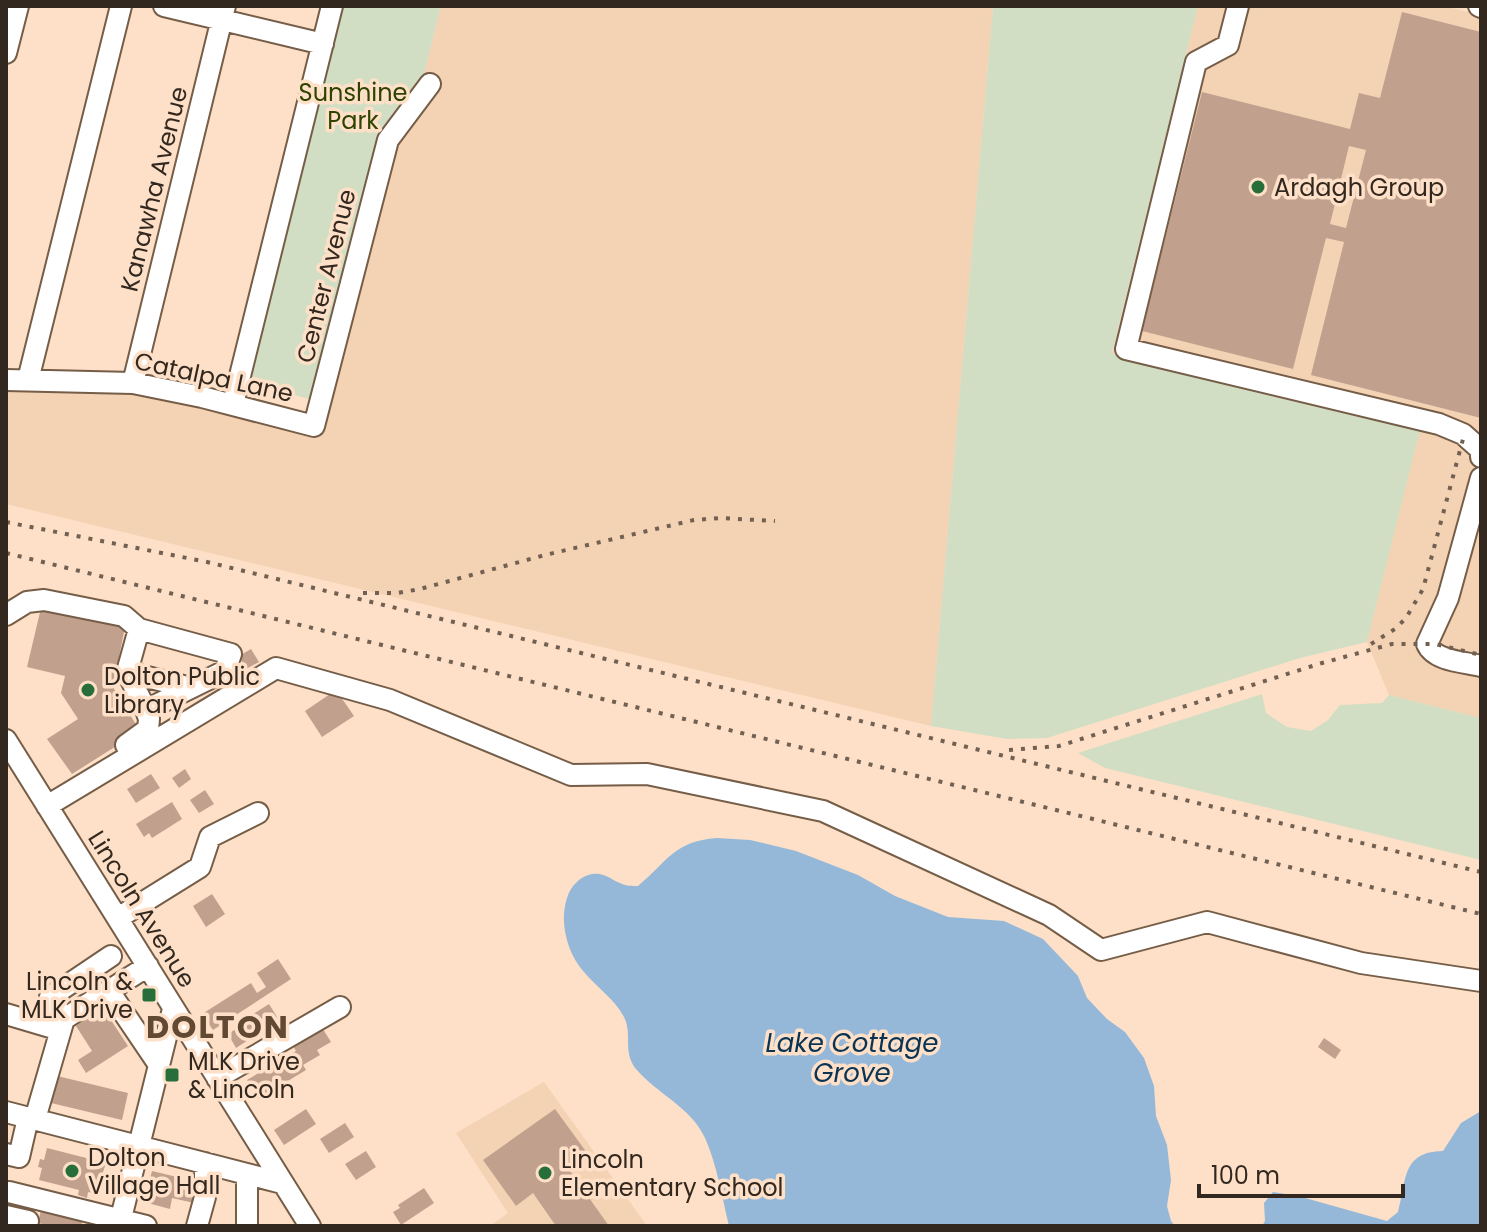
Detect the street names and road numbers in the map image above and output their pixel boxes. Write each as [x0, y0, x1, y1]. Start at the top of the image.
street label: Kanawha Avenue [113, 83, 195, 295]
street label: Center Avenue [288, 186, 364, 366]
street label: Catalpa Lane [132, 344, 296, 410]
street label: Lincoln Avenue [80, 824, 204, 994]

